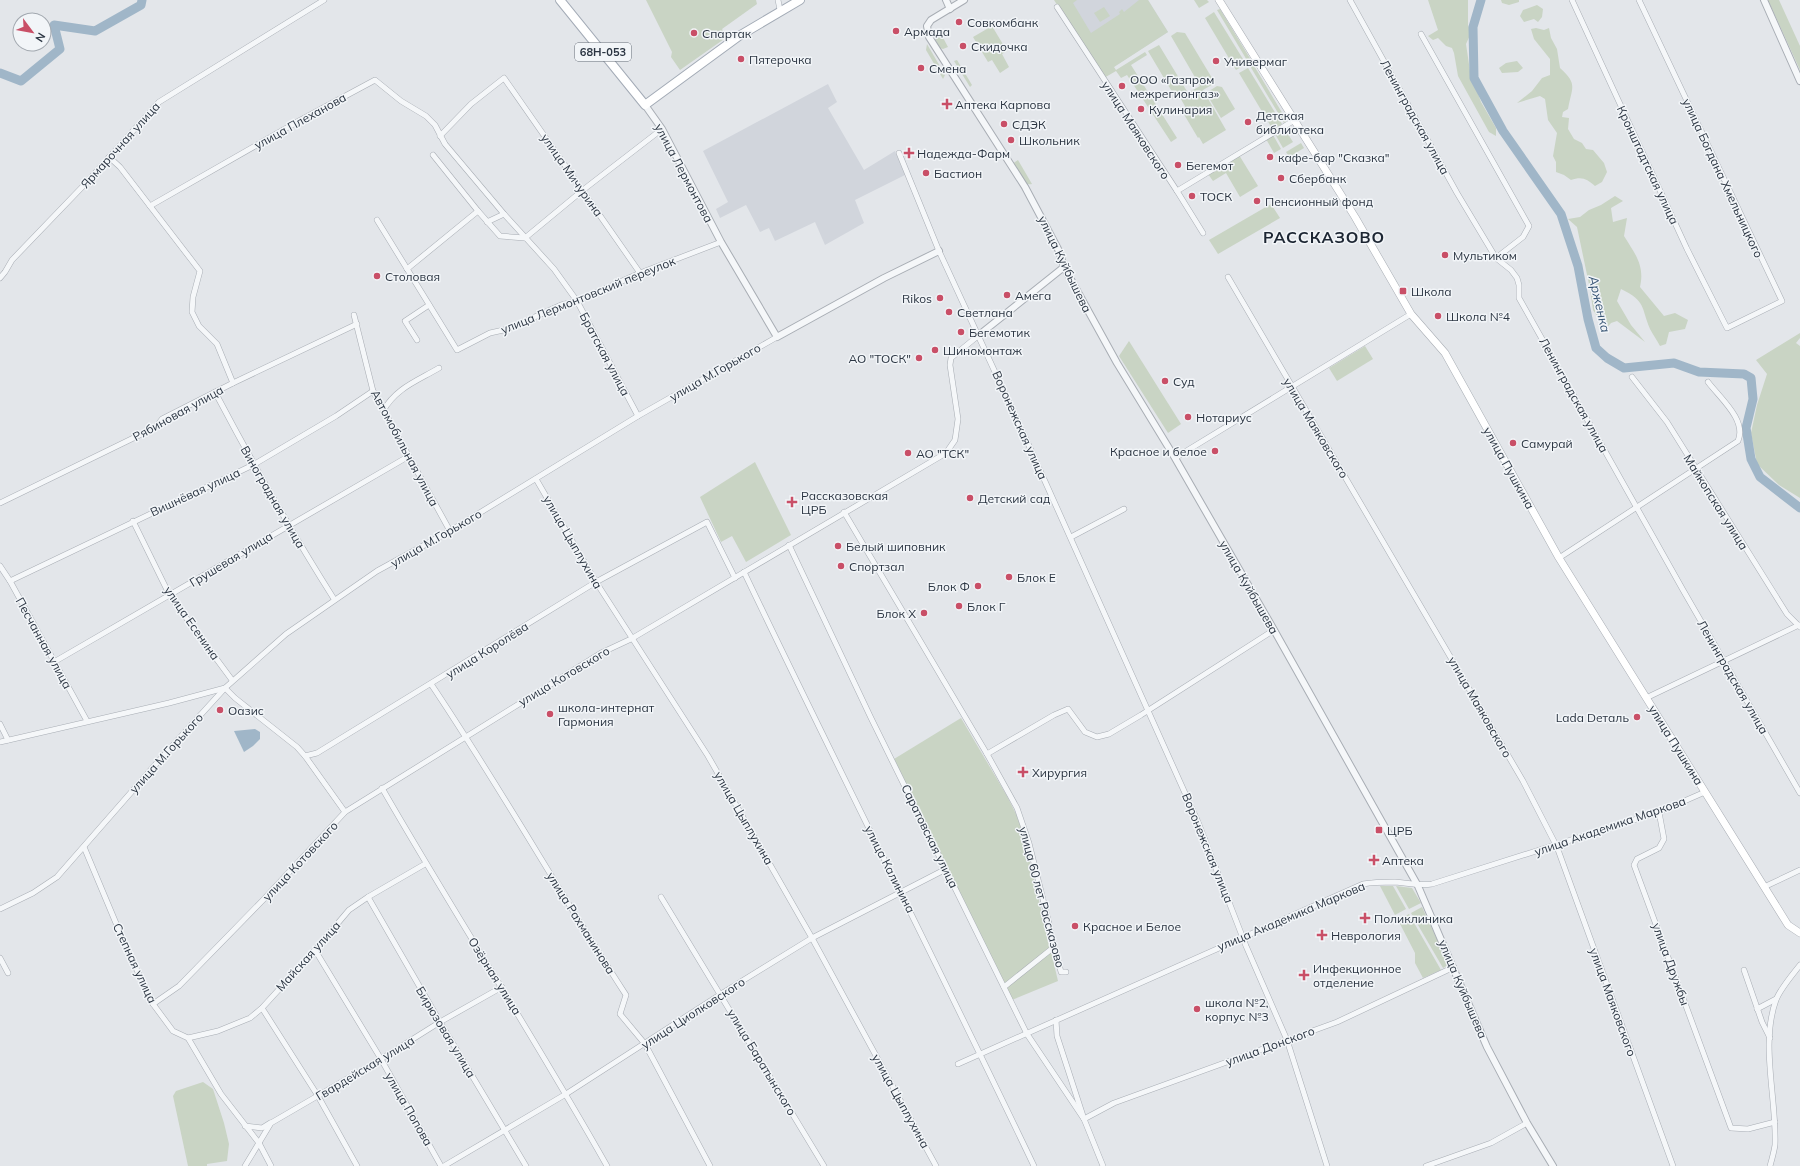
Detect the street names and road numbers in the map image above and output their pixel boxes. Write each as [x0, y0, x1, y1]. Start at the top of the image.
road number: 68Н-053 [575, 43, 631, 61]
street label: Ленинградская улица [1377, 57, 1453, 177]
street label: улица Маяковского [1099, 78, 1173, 182]
street label: улица Плеханова [251, 90, 349, 152]
street label: улица Богдана Хмельницкого [1679, 96, 1767, 260]
street label: Ярмарочная улица [77, 99, 163, 191]
street label: Кронштадтская улица [1614, 103, 1682, 227]
street label: улица Лермонтова [652, 121, 716, 225]
street label: улица Мичурина [538, 131, 606, 219]
street label: улица Куйбышева [1035, 213, 1095, 315]
street label: улица Лермонтовский переулок [499, 253, 678, 337]
street label: Братская улица [577, 310, 633, 398]
street label: Ленинградская улица [1536, 335, 1612, 455]
street label: улица М.Горького [667, 340, 763, 404]
street label: Воронежская улица [989, 368, 1051, 482]
street label: улица Маяковского [1280, 375, 1352, 481]
street label: Рябиновая улица [130, 382, 226, 444]
street label: Автомобильная улица [368, 387, 442, 509]
street label: улица Пушкина [1480, 424, 1538, 512]
street label: Виноградная улица [238, 443, 308, 551]
street label: Майкопская улица [1681, 451, 1751, 553]
street label: Вишнёвая улица [148, 465, 242, 519]
street label: улица Цыплухина [540, 493, 606, 591]
street label: улица М.Горького [388, 506, 484, 570]
street label: Грушевая улица [187, 528, 275, 590]
street label: улица Куйбышева [1216, 537, 1282, 637]
street label: улица Есенина [161, 583, 223, 663]
street label: Песчанная улица [13, 595, 75, 691]
street label: Ленинградская улица [1694, 617, 1772, 737]
street label: улица Королёва [443, 619, 531, 681]
street label: улица Котовского [516, 643, 612, 709]
street label: улица Маяковского [1445, 654, 1515, 760]
street label: улица Пушкина [1645, 702, 1707, 788]
street label: улица М.Горького [126, 710, 206, 796]
street label: улица Цыплухина [711, 769, 777, 867]
street label: Саратовская улица [898, 782, 962, 890]
street label: Воронежская улица [1179, 791, 1237, 905]
street label: улица Академика Маркова [1532, 793, 1688, 859]
street label: улица Котовского [259, 818, 341, 904]
street label: улица Калинина [861, 823, 919, 915]
street label: улица 60 лет Рассказово [1016, 825, 1068, 969]
street label: улица Рахманинова [544, 869, 618, 977]
street label: улица Академика Маркова [1215, 878, 1367, 954]
street label: Майская улица [273, 918, 343, 994]
street label: Степная улица [110, 921, 160, 1005]
street label: улица Дружбы [1649, 921, 1693, 1007]
street label: Озёрная улица [465, 934, 525, 1018]
street label: улица Куйбышева [1435, 937, 1491, 1041]
street label: улица Маяковского [1586, 946, 1640, 1058]
street label: улица Циолковского [638, 974, 748, 1052]
street label: Бирюзовая улица [413, 984, 479, 1080]
street label: улица Баратынского [724, 1006, 800, 1118]
street label: улица Донского [1223, 1023, 1317, 1069]
street label: Гвардейская улица [313, 1033, 417, 1103]
street label: улица Цыплухина [869, 1051, 933, 1151]
street label: улица Попова [382, 1070, 436, 1148]

